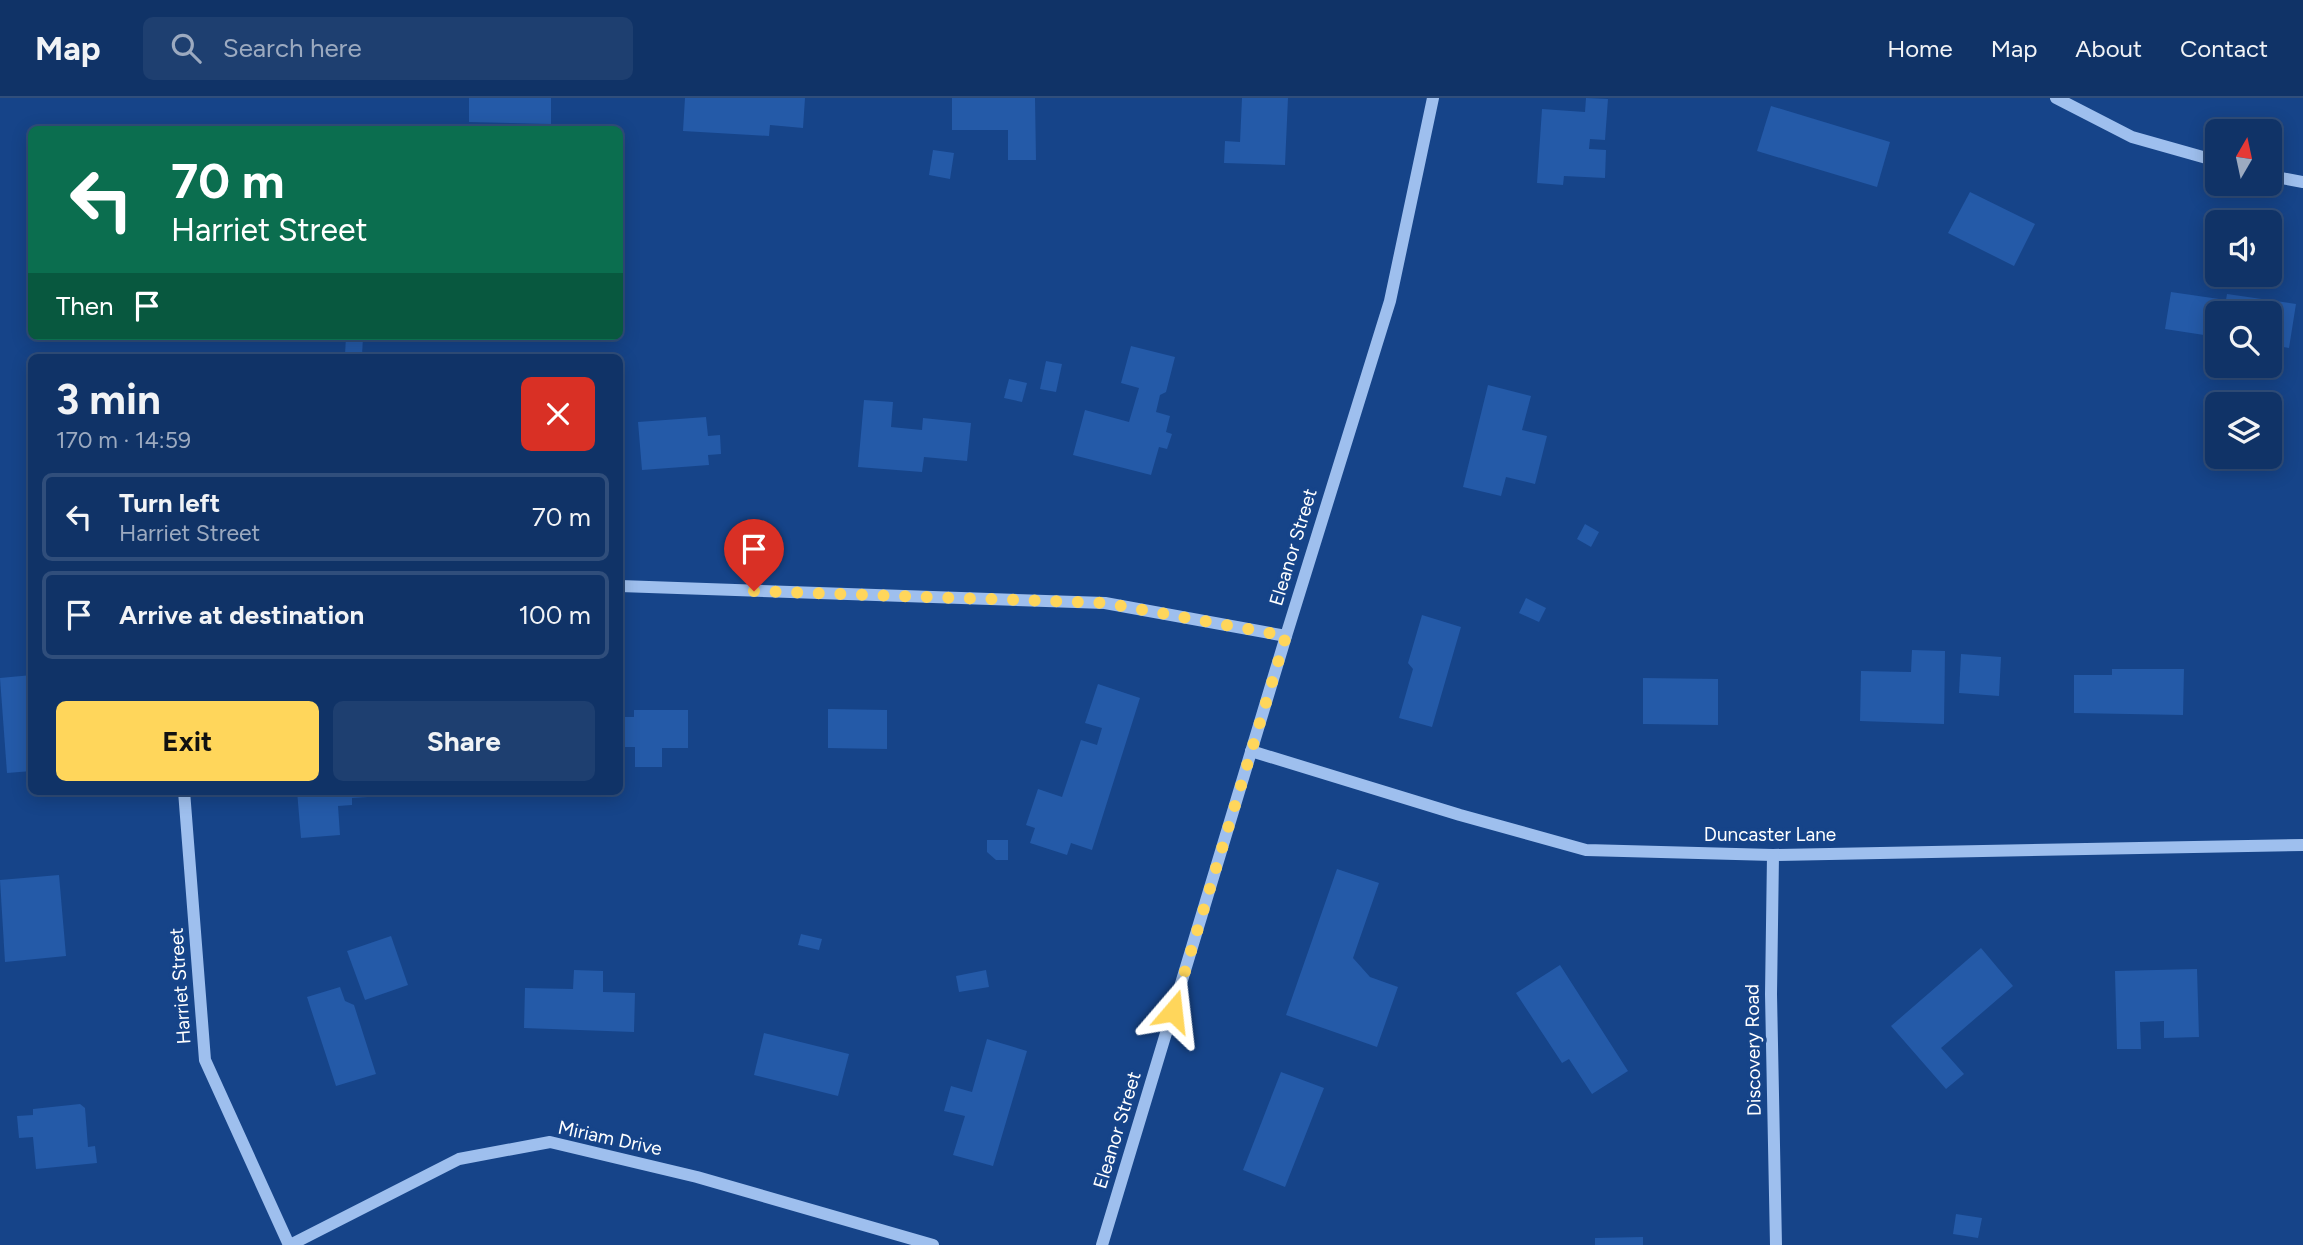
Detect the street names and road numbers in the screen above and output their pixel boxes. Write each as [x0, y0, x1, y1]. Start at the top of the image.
street label: Eleanor Street [1264, 486, 1322, 608]
street label: Duncaster Lane [1704, 823, 1836, 846]
street label: Harriet Street [164, 927, 196, 1045]
street label: Discovery Road [1740, 984, 1766, 1116]
street label: Eleanor Street [1088, 1069, 1146, 1191]
street label: Miriam Drive [556, 1116, 664, 1160]

